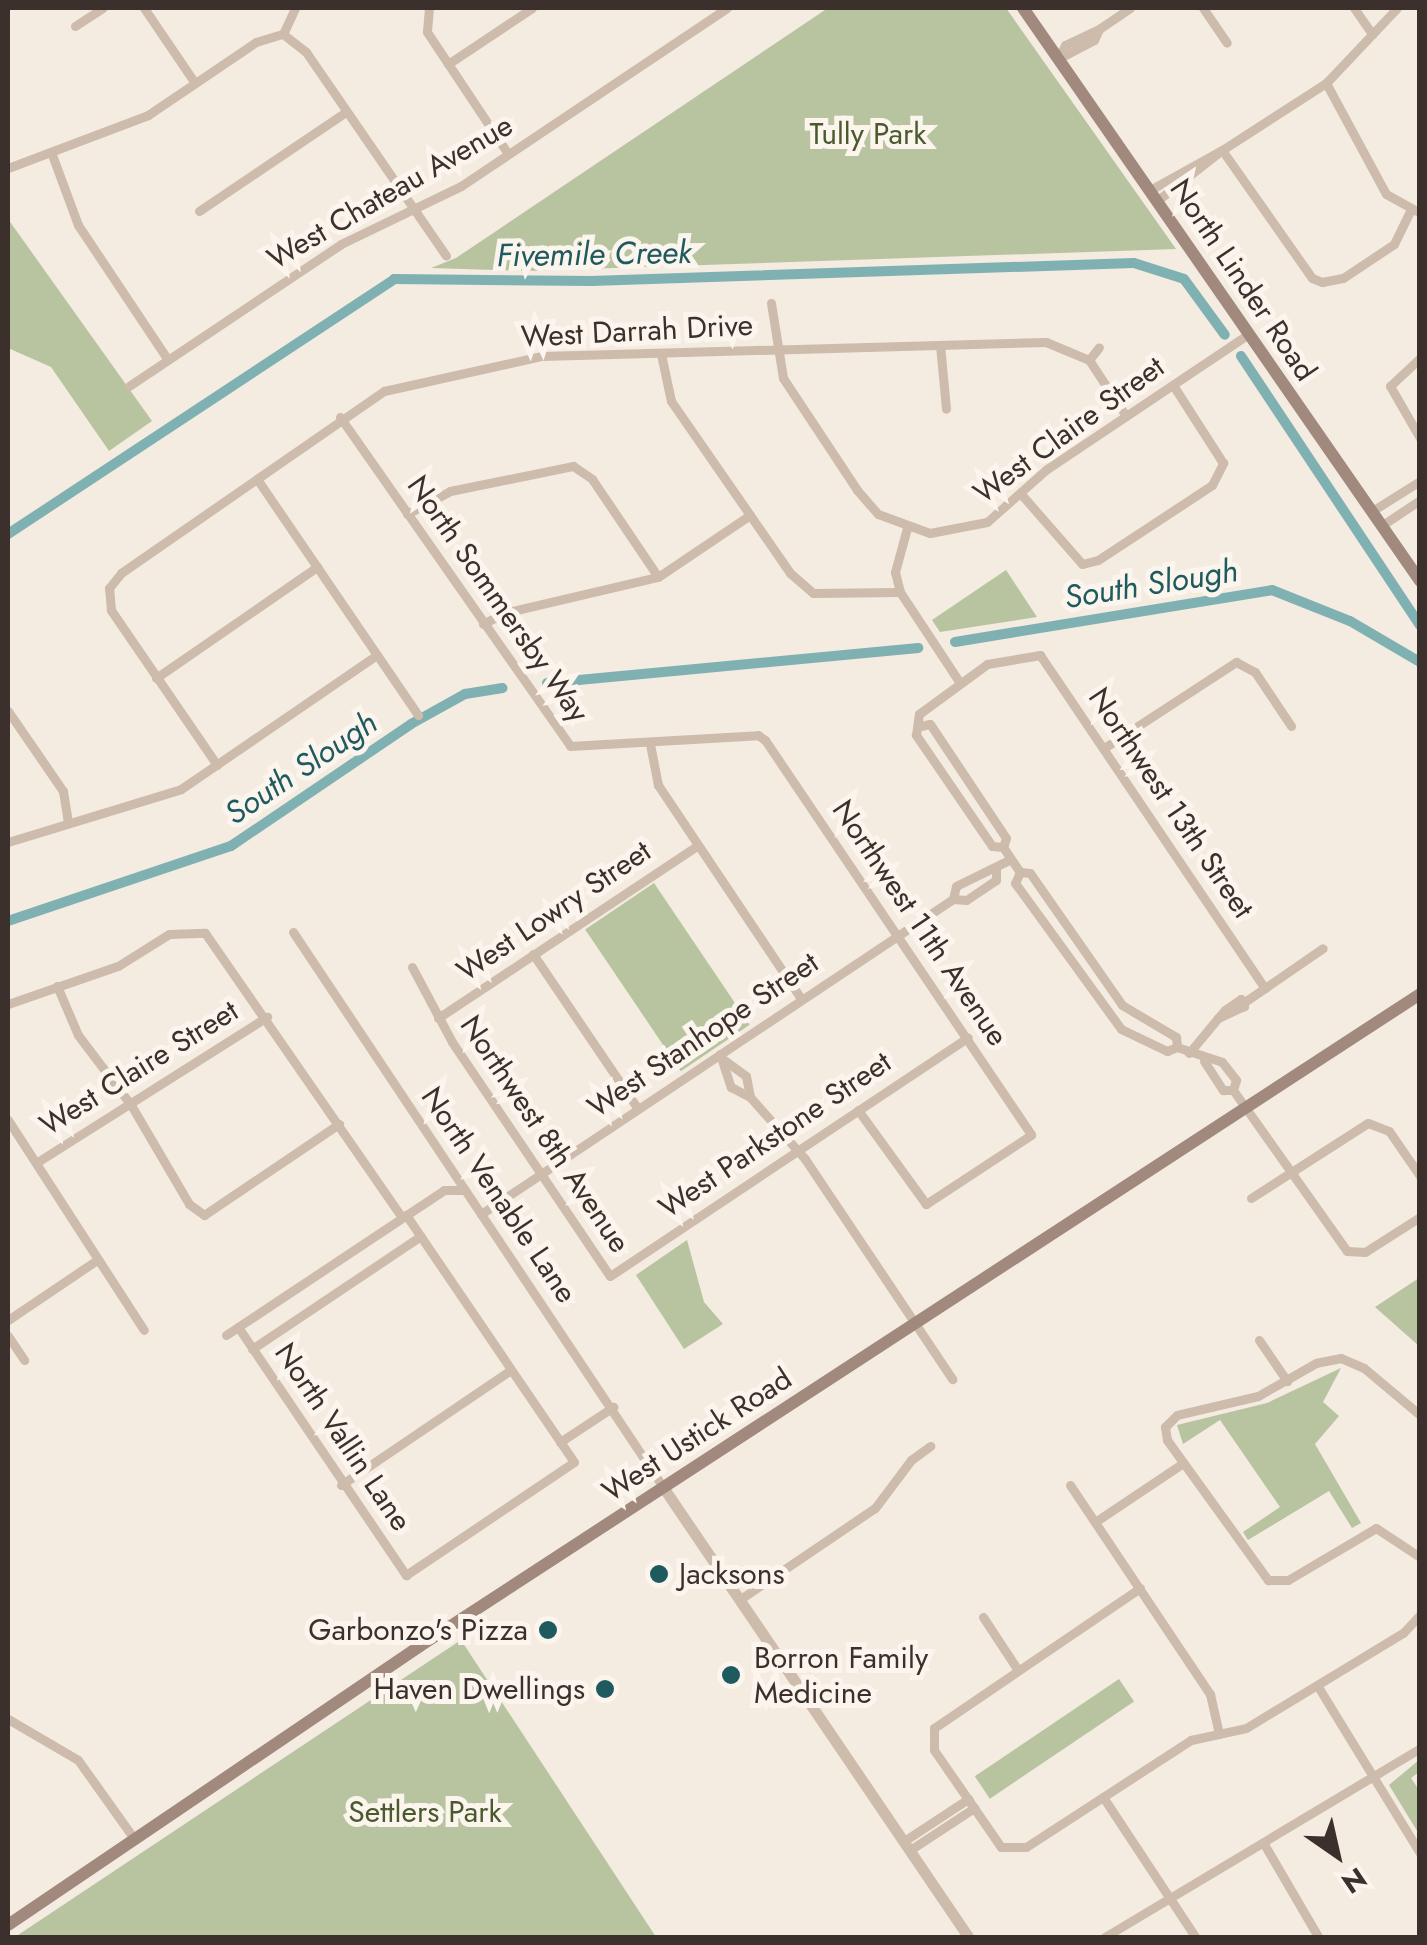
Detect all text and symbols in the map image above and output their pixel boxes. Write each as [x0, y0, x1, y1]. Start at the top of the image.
street label: West Chateau Avenue [261, 107, 519, 277]
park label: Tully Park [810, 116, 926, 152]
street label: North Linder Road [1162, 172, 1324, 388]
water label: Fivemile Creek [496, 233, 692, 275]
street label: West Darrah Drive [520, 307, 754, 355]
street label: West Claire Street [967, 349, 1171, 511]
street label: North Sommersby Way [399, 469, 597, 729]
water label: South Slough [1062, 551, 1240, 617]
street label: Northwest 13th Street [1081, 681, 1261, 925]
water label: South Slough [218, 703, 384, 833]
street label: Northwest 11th Avenue [824, 793, 1016, 1053]
street label: West Lowry Street [450, 833, 658, 989]
street label: West Stanhope Street [581, 945, 825, 1125]
street label: West Claire Street [33, 993, 245, 1143]
street label: Northwest 8th Avenue [452, 1009, 638, 1259]
street label: West Parkstone Street [652, 1044, 898, 1226]
street label: North Venable Lane [413, 1080, 585, 1310]
street label: North Vallin Lane [267, 1336, 419, 1538]
street label: West Ustick Road [596, 1360, 798, 1510]
place label: Jacksons [679, 1556, 784, 1592]
marker: Jacksons [648, 1563, 670, 1585]
place label: Garbonzo's Pizza [308, 1612, 528, 1648]
marker: Garbonzo's Pizza [537, 1619, 559, 1641]
place label: Borron Family Medicine [754, 1640, 928, 1710]
marker: Borron Family Medicine [718, 1662, 744, 1688]
place label: Haven Dwellings [374, 1671, 585, 1707]
marker: Haven Dwellings [594, 1678, 616, 1700]
park label: Settlers Park [348, 1794, 502, 1830]
north arrow [1287, 1805, 1387, 1905]
text: N [1333, 1857, 1375, 1903]

